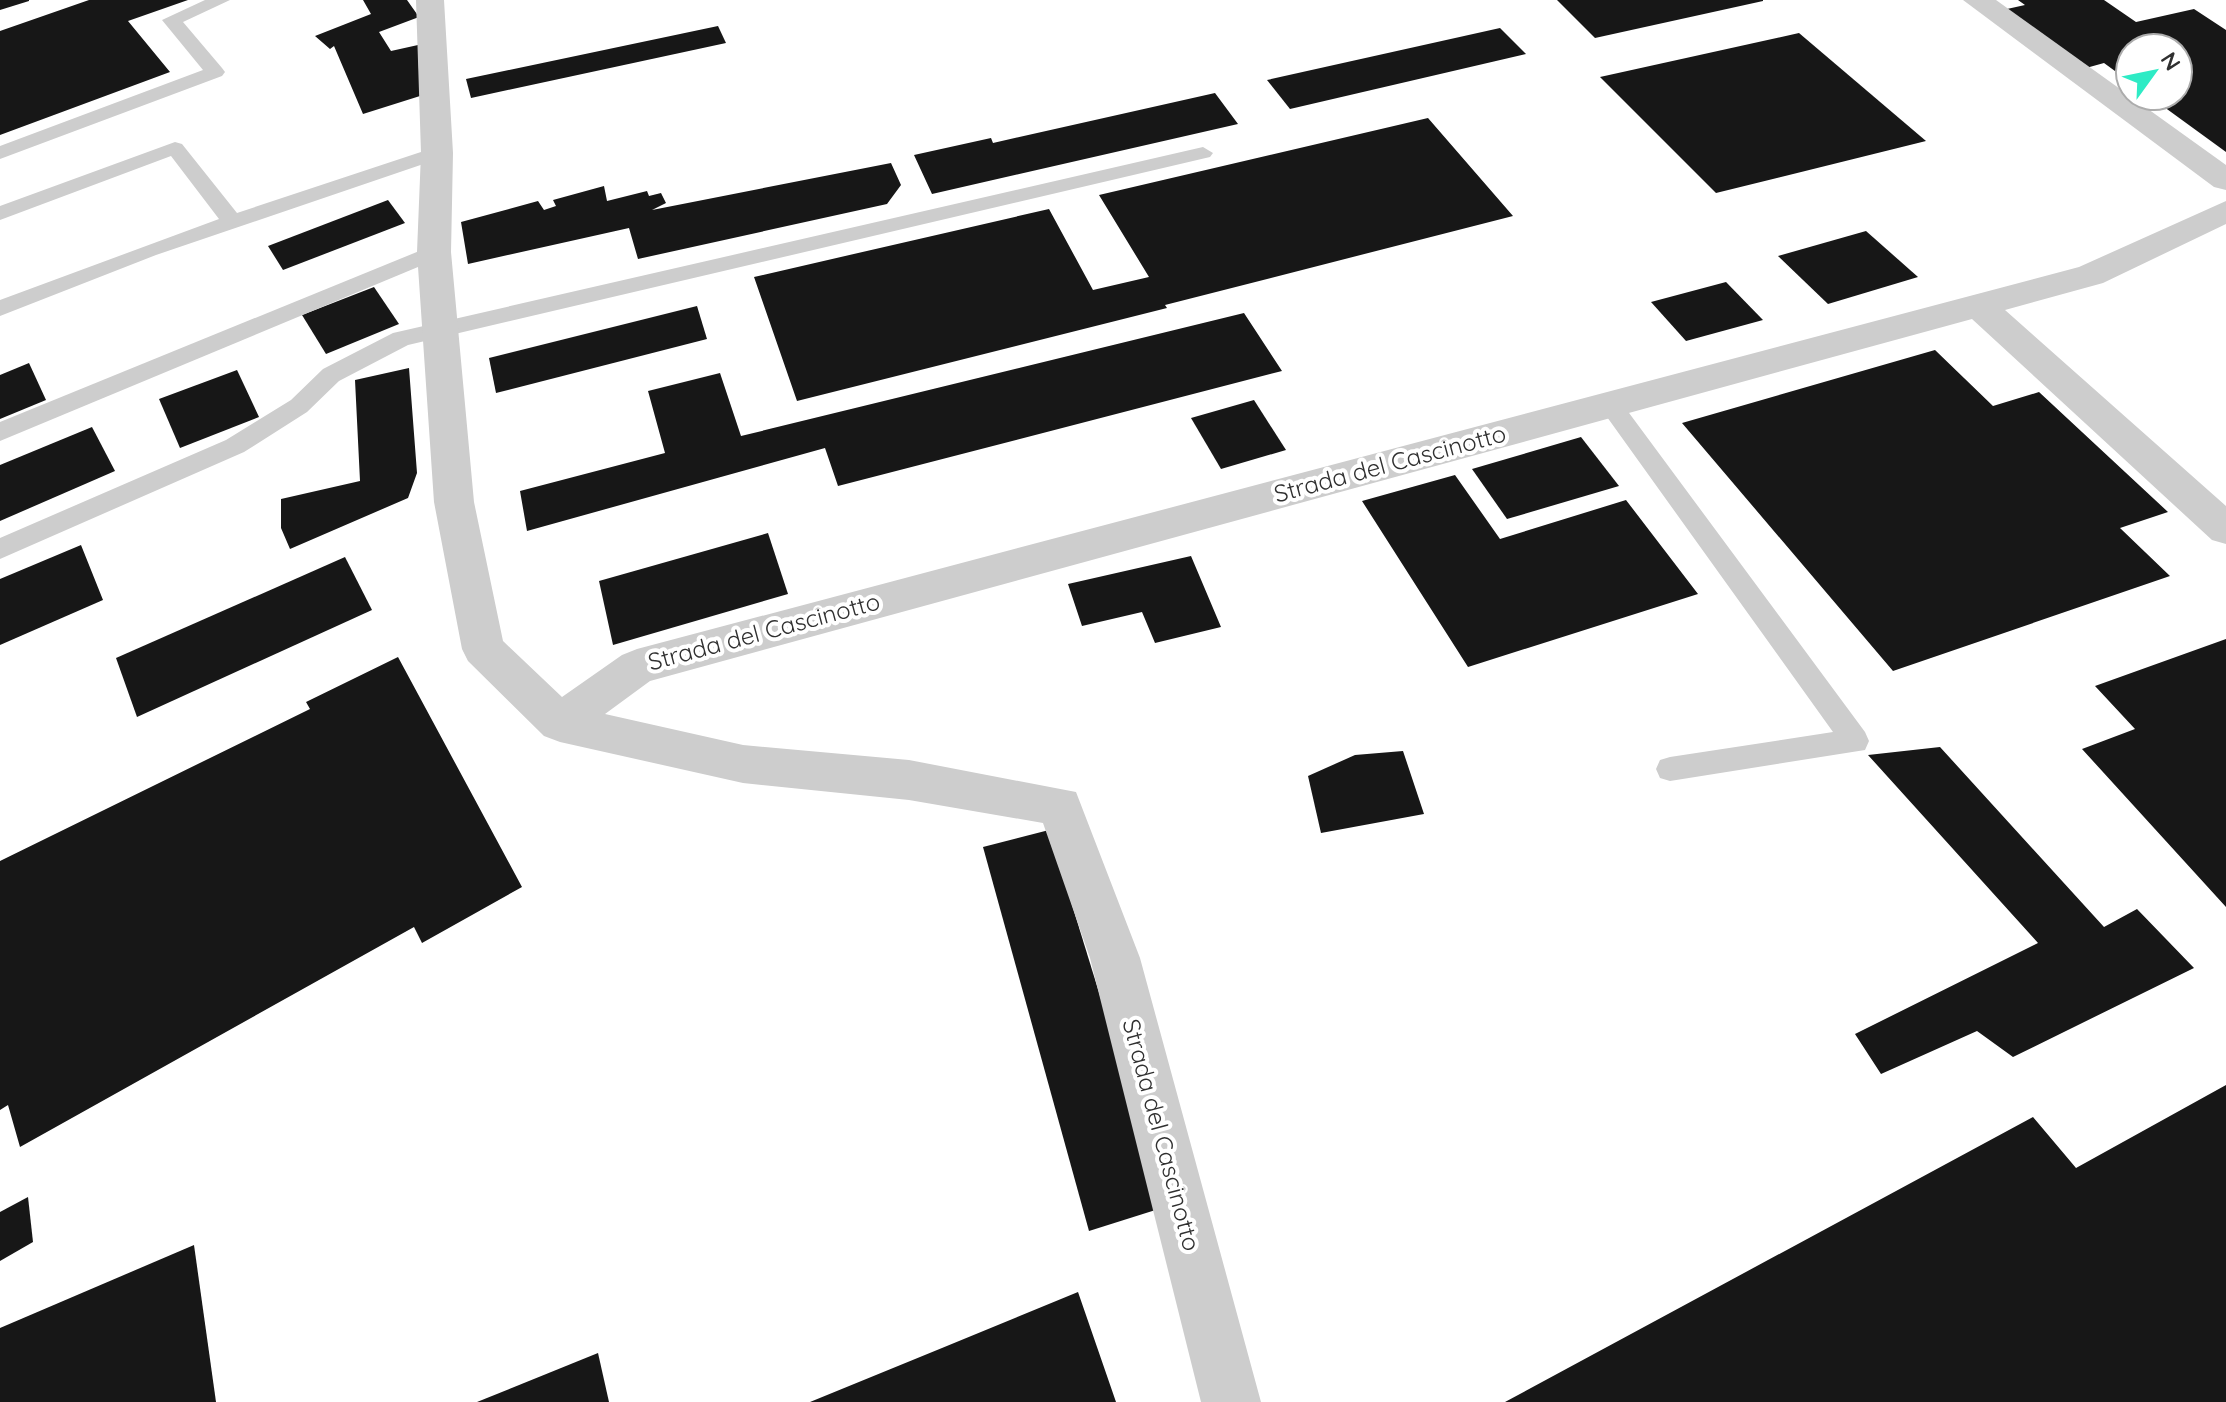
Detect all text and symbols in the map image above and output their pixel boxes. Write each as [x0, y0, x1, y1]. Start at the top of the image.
north arrow [2114, 32, 2194, 112]
text: N [2155, 47, 2187, 76]
street label: Strada del Cascinotto [1270, 418, 1509, 508]
street label: Strada del Cascinotto [644, 586, 883, 676]
street label: Strada del Cascinotto [1117, 1015, 1207, 1254]

